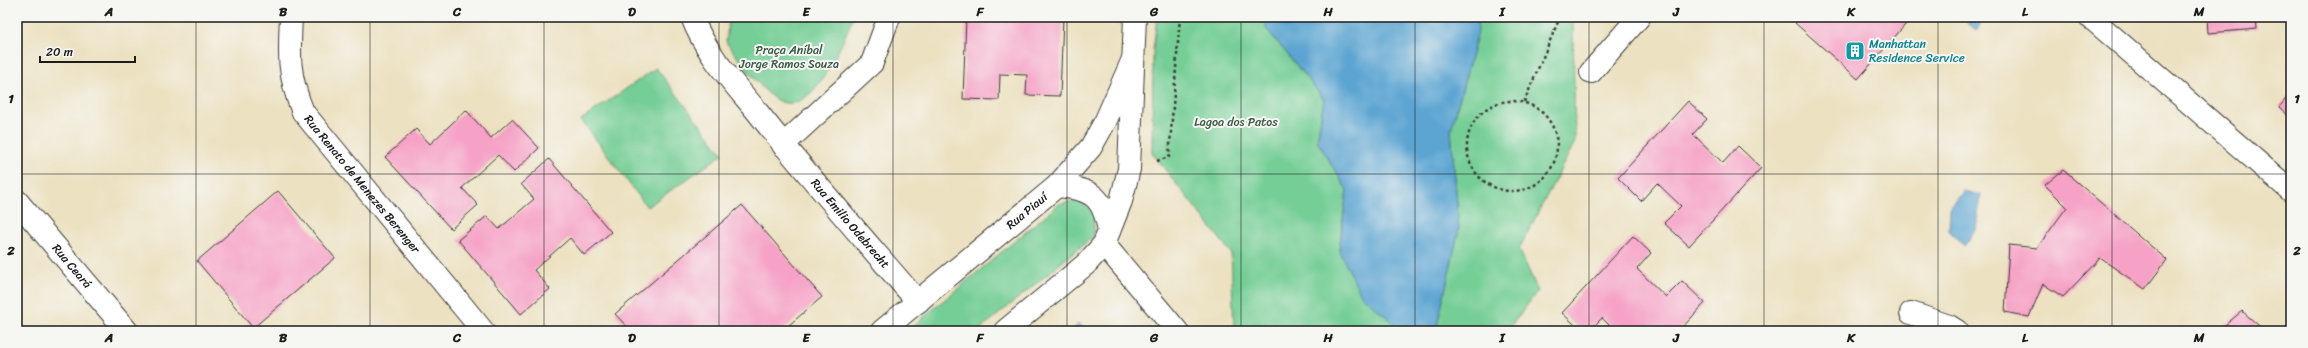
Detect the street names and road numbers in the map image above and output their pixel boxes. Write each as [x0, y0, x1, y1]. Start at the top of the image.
street label: Rua Renato de Menezes Berenger [298, 110, 427, 259]
street label: Rua Emilio Odebrecht [805, 173, 896, 274]
street label: Rua Piauí [1001, 186, 1054, 235]
street label: Rua Ceará [46, 238, 97, 293]

